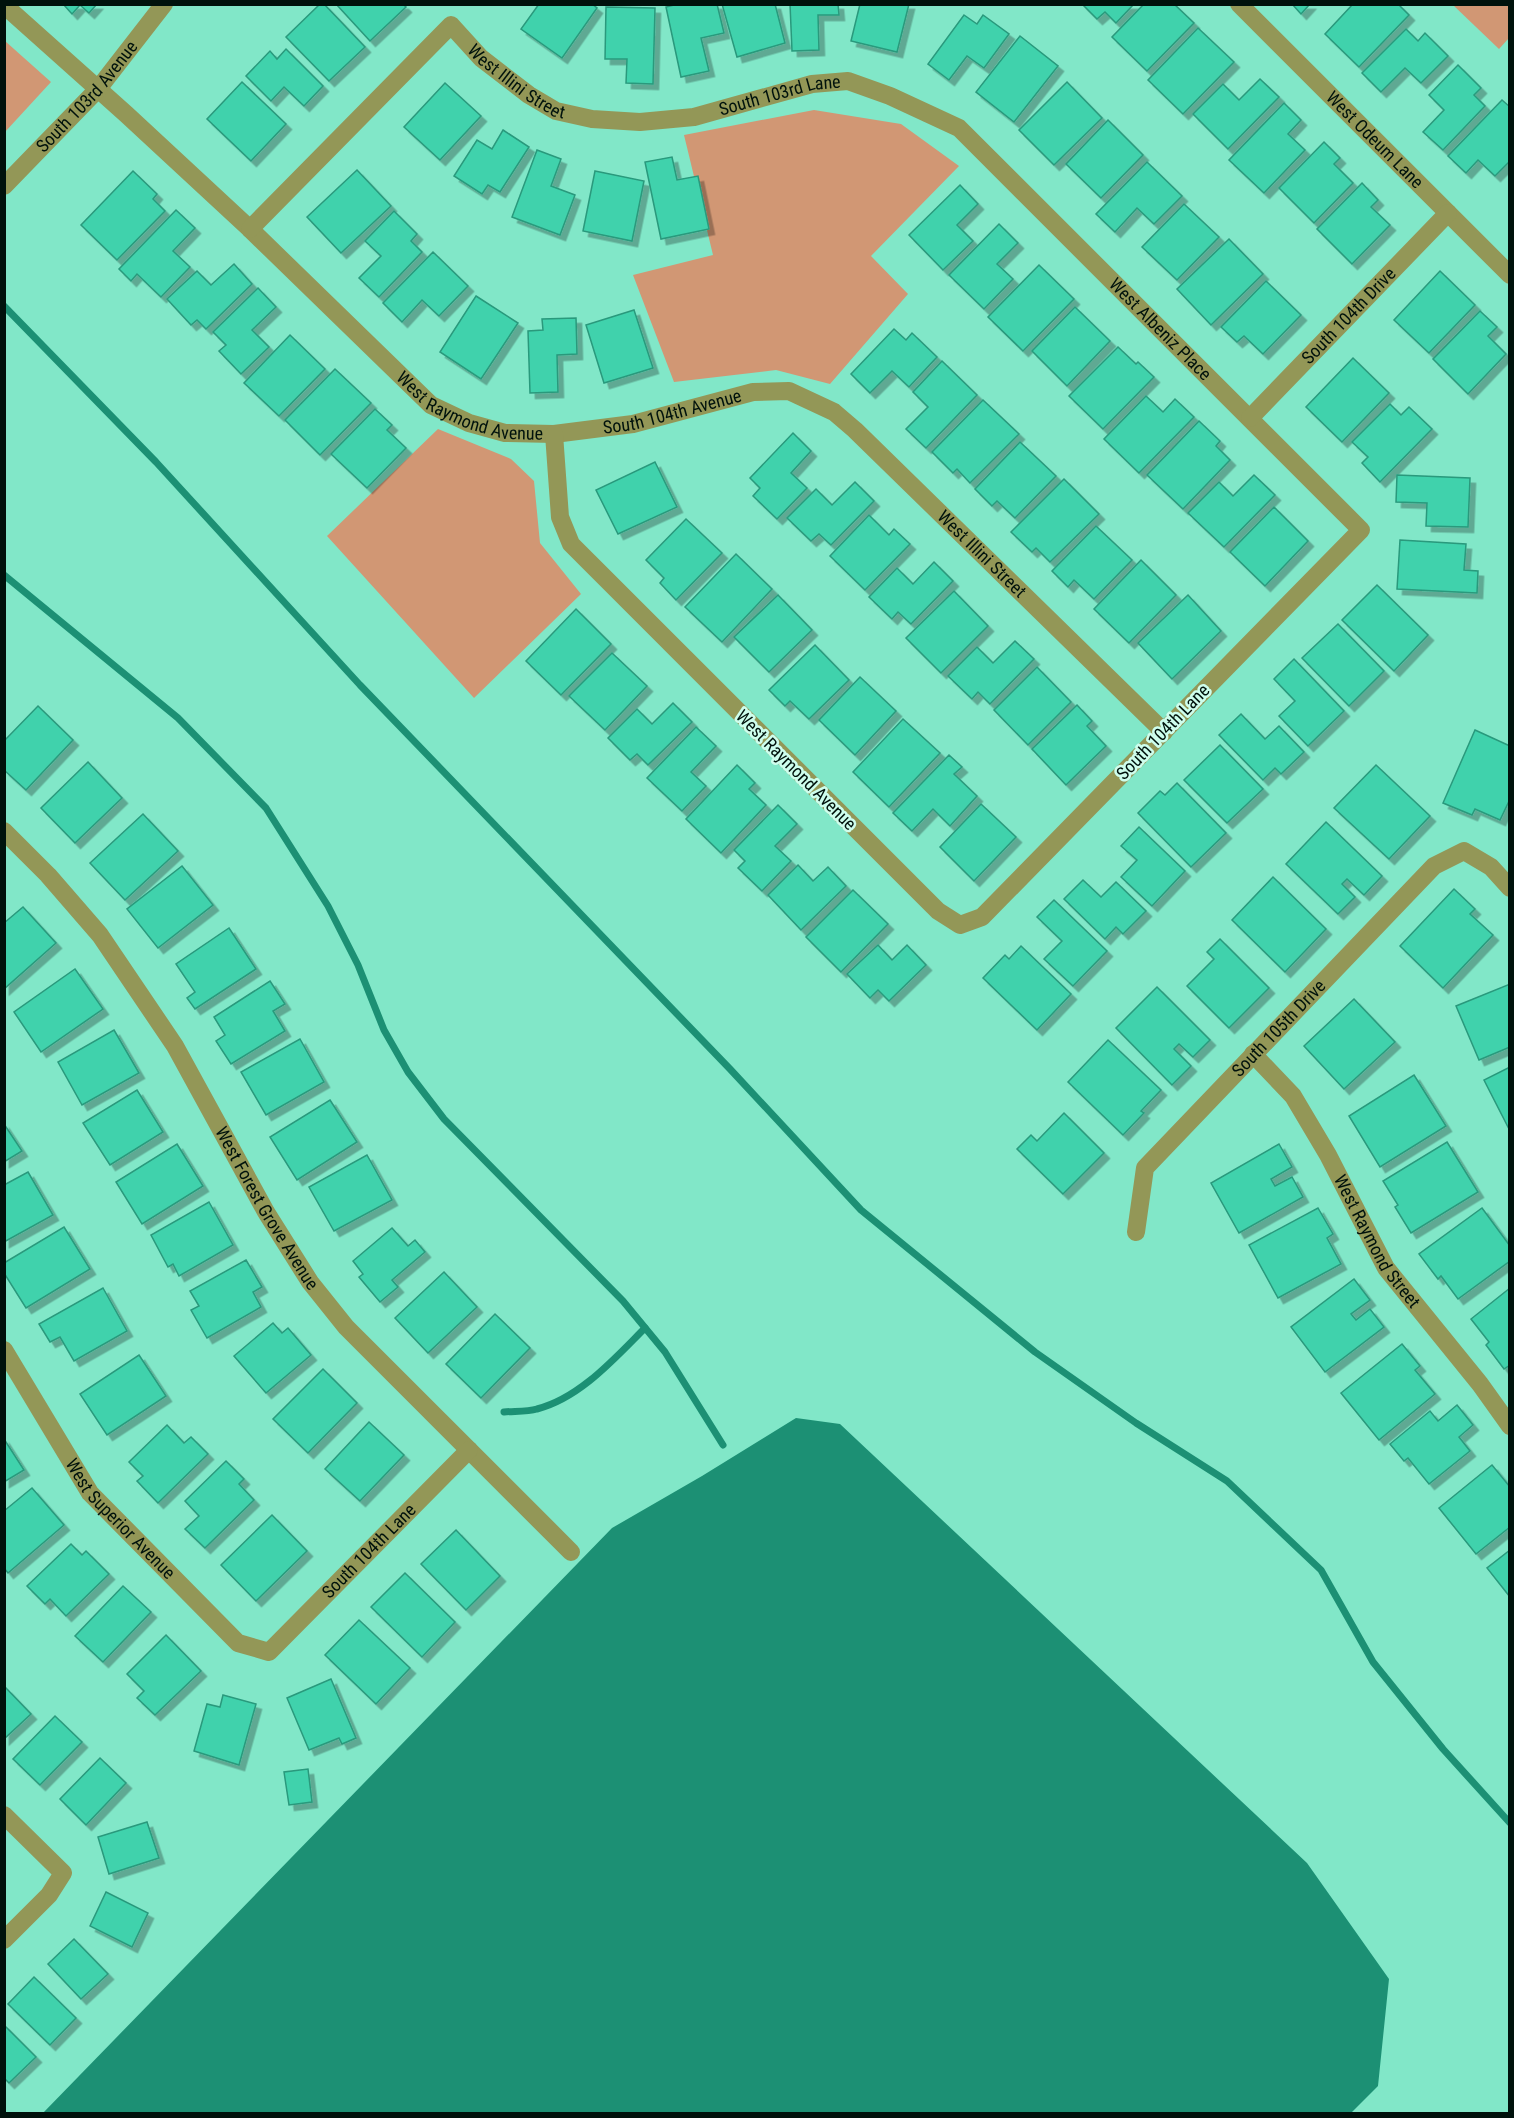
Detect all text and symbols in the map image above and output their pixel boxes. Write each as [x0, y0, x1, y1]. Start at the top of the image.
street label: South 103rd Avenue [32, 36, 141, 156]
street label: West Illini Street [464, 40, 567, 123]
street label: South 103rd Lane [717, 71, 841, 119]
street label: West Odeum Lane [1322, 87, 1428, 192]
street label: South 104th Drive [1297, 263, 1400, 368]
street label: West Albeniz Place [1105, 273, 1216, 384]
street label: West Raymond Avenue [393, 367, 543, 444]
street label: South 104th Avenue [602, 385, 744, 438]
street label: West Illini Street [933, 506, 1031, 601]
street label: South 104th Lane [1112, 680, 1213, 784]
street label: West Raymond Avenue [732, 705, 861, 834]
street label: South 105th Drive [1227, 975, 1329, 1081]
street label: West Forest Grove Avenue [211, 1123, 323, 1294]
street label: West Raymond Street [1330, 1171, 1425, 1312]
street label: West Superior Avenue [62, 1454, 180, 1583]
street label: South 104th Lane [317, 1499, 420, 1602]

